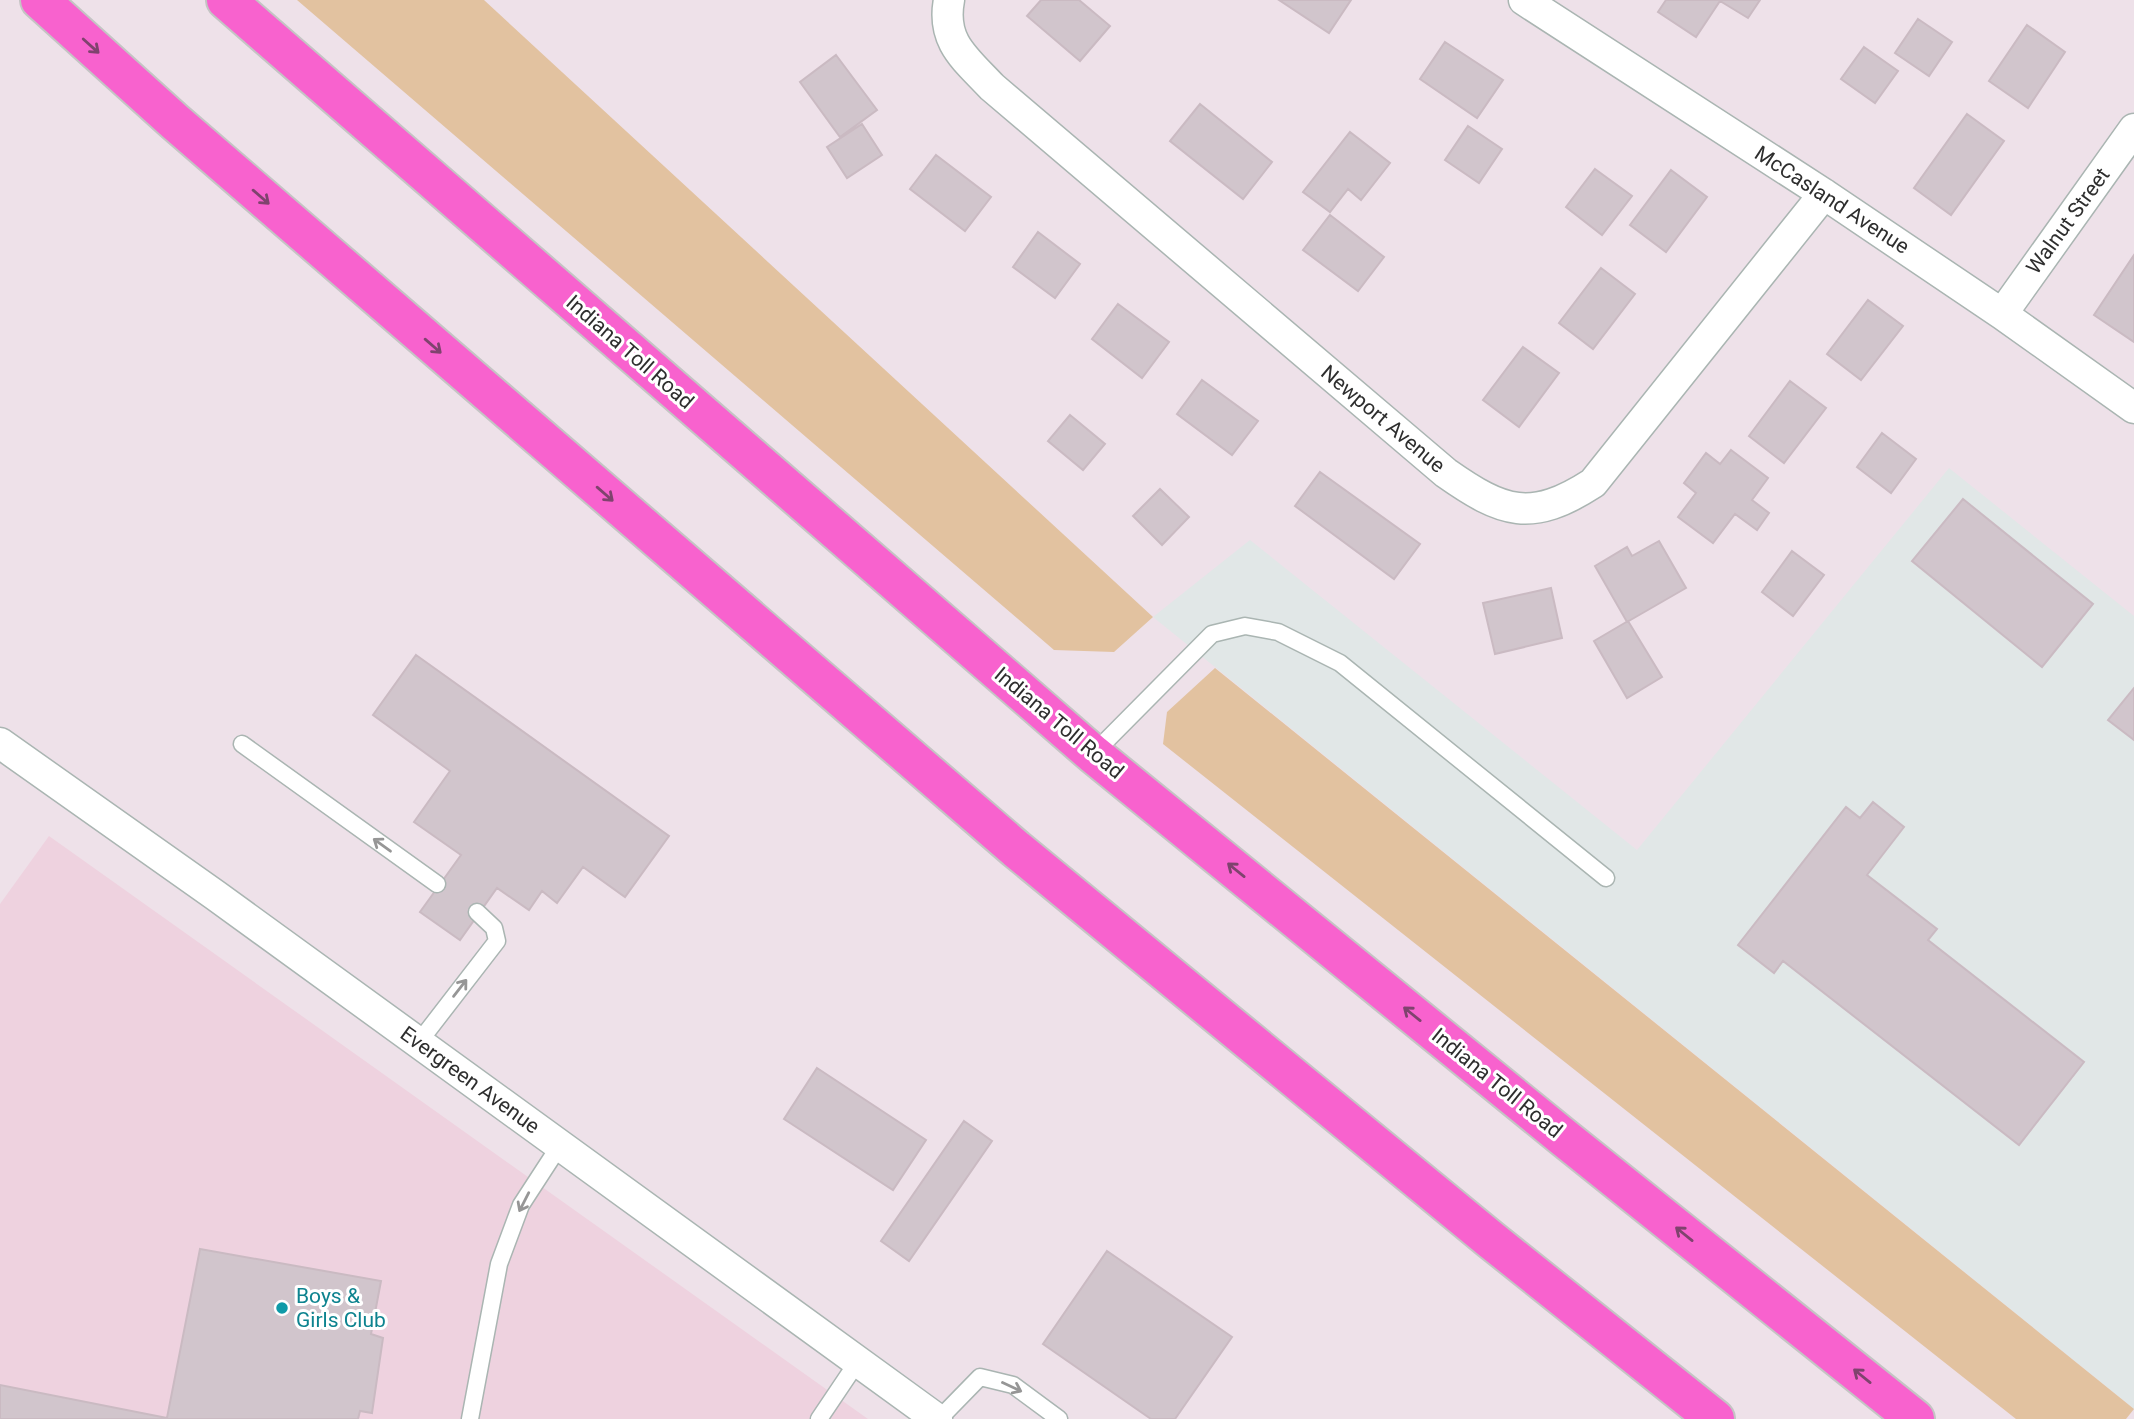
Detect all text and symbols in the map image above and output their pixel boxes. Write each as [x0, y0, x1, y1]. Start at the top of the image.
one-way arrow [82, 38, 100, 54]
street label: McCasland Avenue [1750, 141, 1914, 259]
street label: Walnut Street [2021, 163, 2115, 279]
one-way arrow [252, 189, 270, 205]
street label: Indiana Toll Road [562, 290, 698, 414]
one-way arrow [424, 338, 442, 354]
street label: Newport Avenue [1316, 360, 1450, 478]
one-way arrow [596, 486, 614, 502]
street label: Indiana Toll Road [990, 662, 1128, 784]
one-way arrow [373, 837, 392, 852]
one-way arrow [1228, 862, 1246, 878]
one-way arrow [453, 979, 468, 998]
one-way arrow [1404, 1006, 1422, 1022]
street label: Evergreen Avenue [396, 1021, 544, 1139]
street label: Indiana Toll Road [1427, 1023, 1567, 1143]
one-way arrow [516, 1192, 530, 1212]
one-way arrow [1676, 1226, 1694, 1242]
place label: Boys & Girls Club [296, 1284, 386, 1332]
marker: Boys & Girls Club [274, 1300, 290, 1316]
one-way arrow [1853, 1369, 1872, 1384]
one-way arrow [1001, 1381, 1022, 1394]

